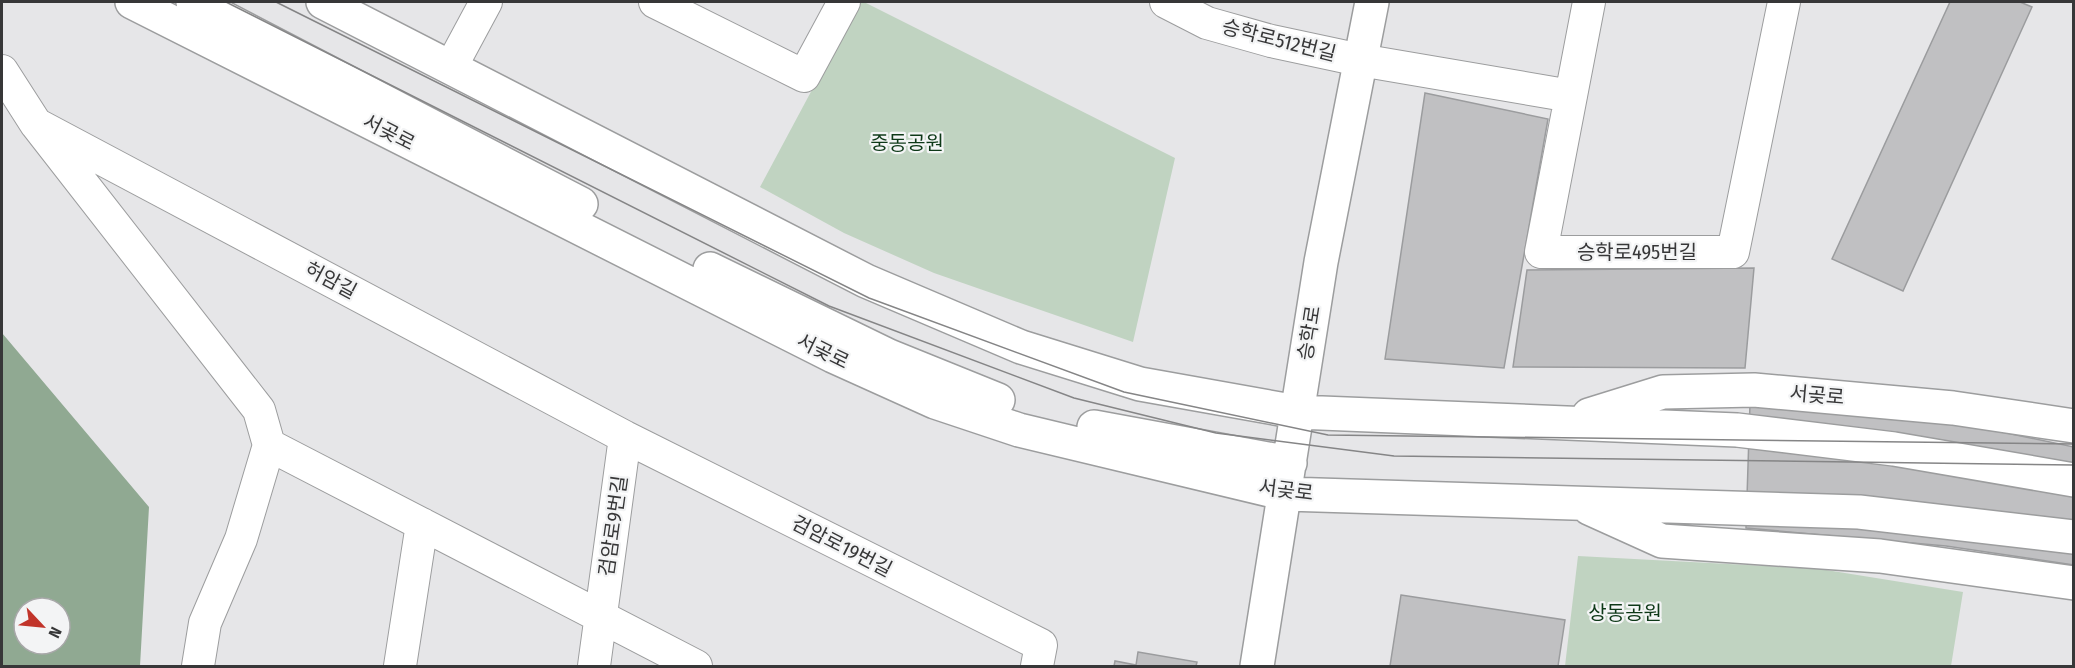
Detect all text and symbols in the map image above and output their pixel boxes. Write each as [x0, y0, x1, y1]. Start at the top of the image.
street label: 승학로512번길 [1219, 14, 1339, 66]
street label: 서곶로 [359, 109, 419, 155]
park label: 중동공원 [870, 131, 944, 155]
street label: 승학로495번길 [1577, 240, 1697, 264]
street label: 허암길 [301, 256, 361, 304]
street label: 승학로 [1293, 304, 1325, 362]
street label: 서곶로 [793, 328, 853, 374]
street label: 서곶로 [1788, 381, 1846, 409]
street label: 검암로9번길 [594, 474, 632, 578]
street label: 서곶로 [1257, 475, 1315, 505]
street label: 검암로19번길 [788, 510, 896, 582]
north arrow [12, 596, 72, 656]
park label: 상동공원 [1588, 601, 1662, 625]
text: N [44, 624, 66, 641]

